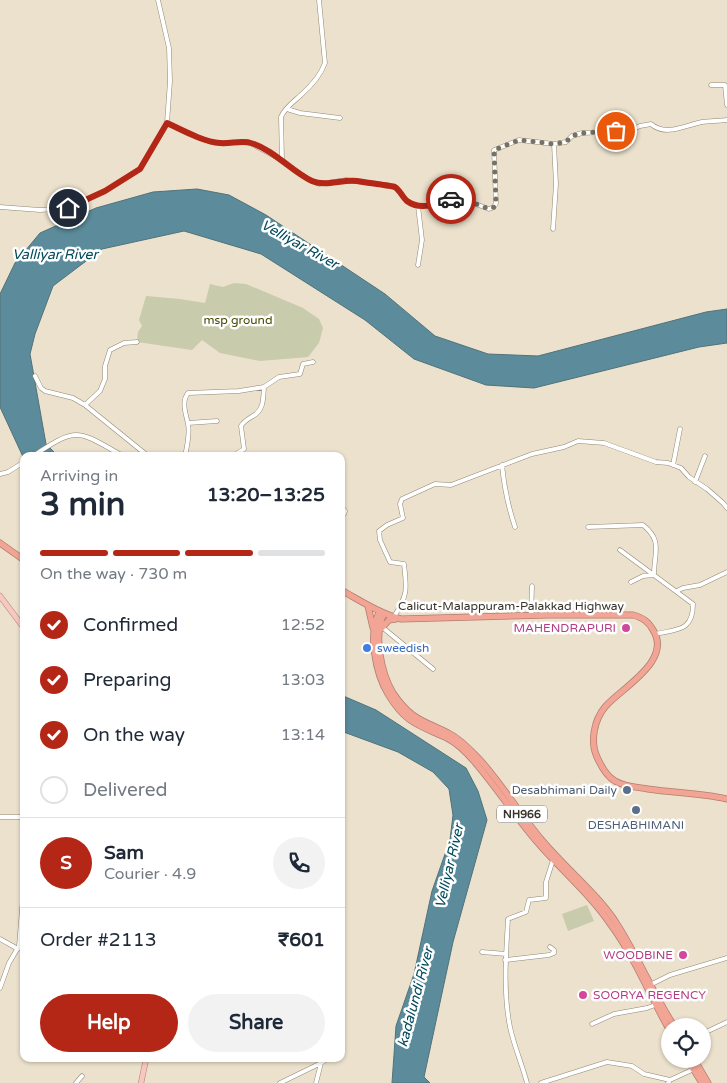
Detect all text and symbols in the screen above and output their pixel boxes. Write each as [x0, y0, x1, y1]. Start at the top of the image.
pin [595, 110, 637, 152]
icon: bag [602, 117, 630, 145]
courier [426, 174, 476, 224]
icon: car [437, 185, 465, 213]
pin [47, 187, 89, 229]
icon: home [54, 194, 82, 222]
water label: Velliyar River [258, 216, 343, 273]
water label: Valliyar River [12, 246, 99, 263]
park label: msp ground [204, 313, 272, 327]
text: Arriving in [40, 466, 118, 486]
text: 13:20–13:25 [207, 484, 325, 506]
text: 3 min [40, 486, 125, 524]
text: On the way · 730 m [40, 564, 187, 584]
street label: Calicut-Malappuram-Palakkad Highway [398, 599, 624, 613]
icon: check [40, 611, 68, 639]
text: Confirmed [83, 614, 178, 636]
text: 12:52 [281, 615, 325, 635]
place label: MAHENDRAPURI [513, 621, 616, 635]
marker: MAHENDRAPURI [620, 622, 632, 634]
place label: sweedish [377, 641, 429, 655]
marker: sweedish [361, 642, 373, 654]
icon: check [40, 666, 68, 694]
text: Preparing [83, 669, 172, 691]
text: 13:03 [281, 670, 325, 690]
icon: check [40, 721, 68, 749]
text: On the way [83, 724, 185, 746]
text: 13:14 [281, 725, 325, 745]
text: Delivered [83, 779, 168, 801]
place label: Desabhimani Daily [512, 783, 618, 797]
marker: Desabhimani Daily [621, 784, 633, 796]
marker: DESHABHIMANI [630, 804, 642, 816]
road number: NH966 [497, 806, 547, 822]
place label: DESHABHIMANI [588, 818, 684, 832]
water label: Velliyar River [432, 821, 468, 910]
button: phone [273, 837, 325, 889]
text: Sam [104, 842, 144, 864]
text: S [60, 852, 72, 874]
text: Courier · 4.9 [104, 864, 196, 884]
text: Order #2113 [40, 929, 157, 951]
text: ₹601 [278, 929, 325, 951]
water label: kadalundi River [394, 944, 437, 1049]
place label: WOODBINE [603, 948, 673, 962]
marker: WOODBINE [677, 949, 689, 961]
place label: SOORYA REGENCY [593, 988, 706, 1002]
marker: SOORYA REGENCY [577, 989, 589, 1001]
button: Help [40, 994, 178, 1052]
button: Share [188, 994, 325, 1052]
map controls [661, 1018, 711, 1068]
button: locate [661, 1018, 711, 1068]

